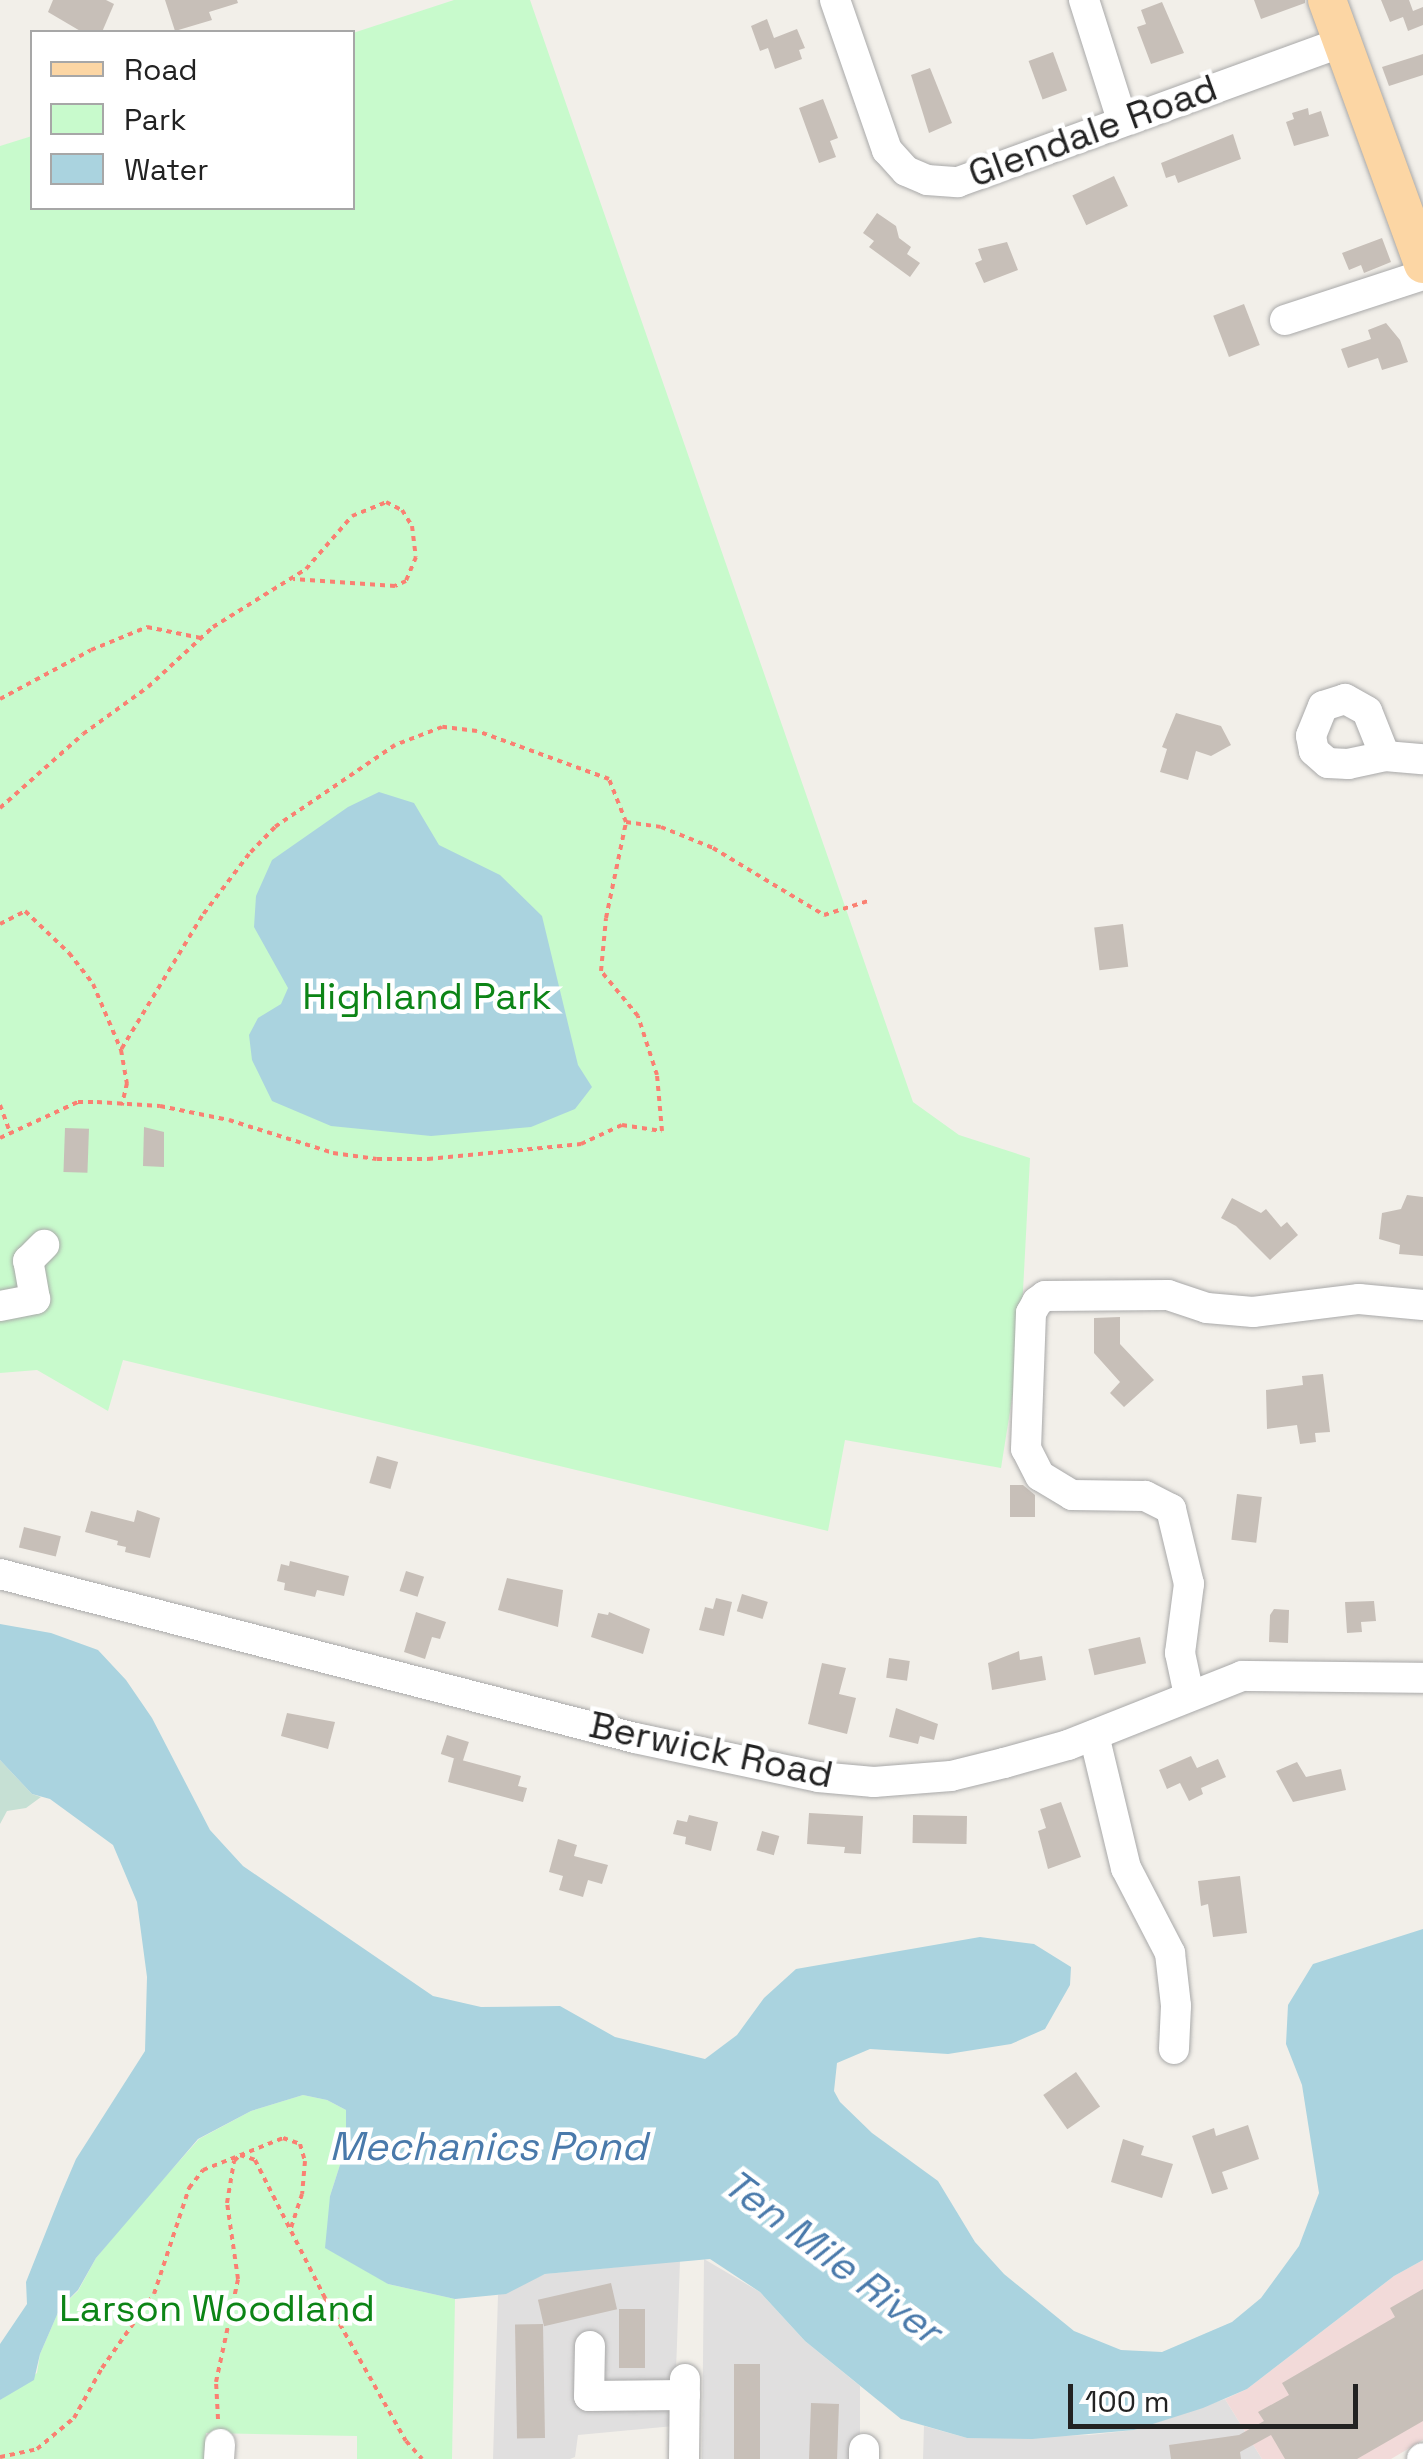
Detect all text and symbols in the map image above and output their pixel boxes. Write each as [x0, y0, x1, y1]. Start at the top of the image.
legend [30, 30, 355, 210]
text: Road [124, 50, 198, 89]
street label: Glendale Road [962, 65, 1224, 197]
text: Park [124, 100, 186, 139]
text: Water [124, 150, 209, 189]
park label: Highland Park [302, 974, 552, 1020]
street label: Berwick Road [585, 1702, 837, 1798]
water label: Mechanics Pond [329, 2123, 647, 2171]
water label: Ten Mile River [713, 2159, 951, 2355]
park label: Larson Woodland [59, 2286, 375, 2332]
scale bar [1073, 2364, 1363, 2426]
text: 100 m [1085, 2382, 1170, 2421]

